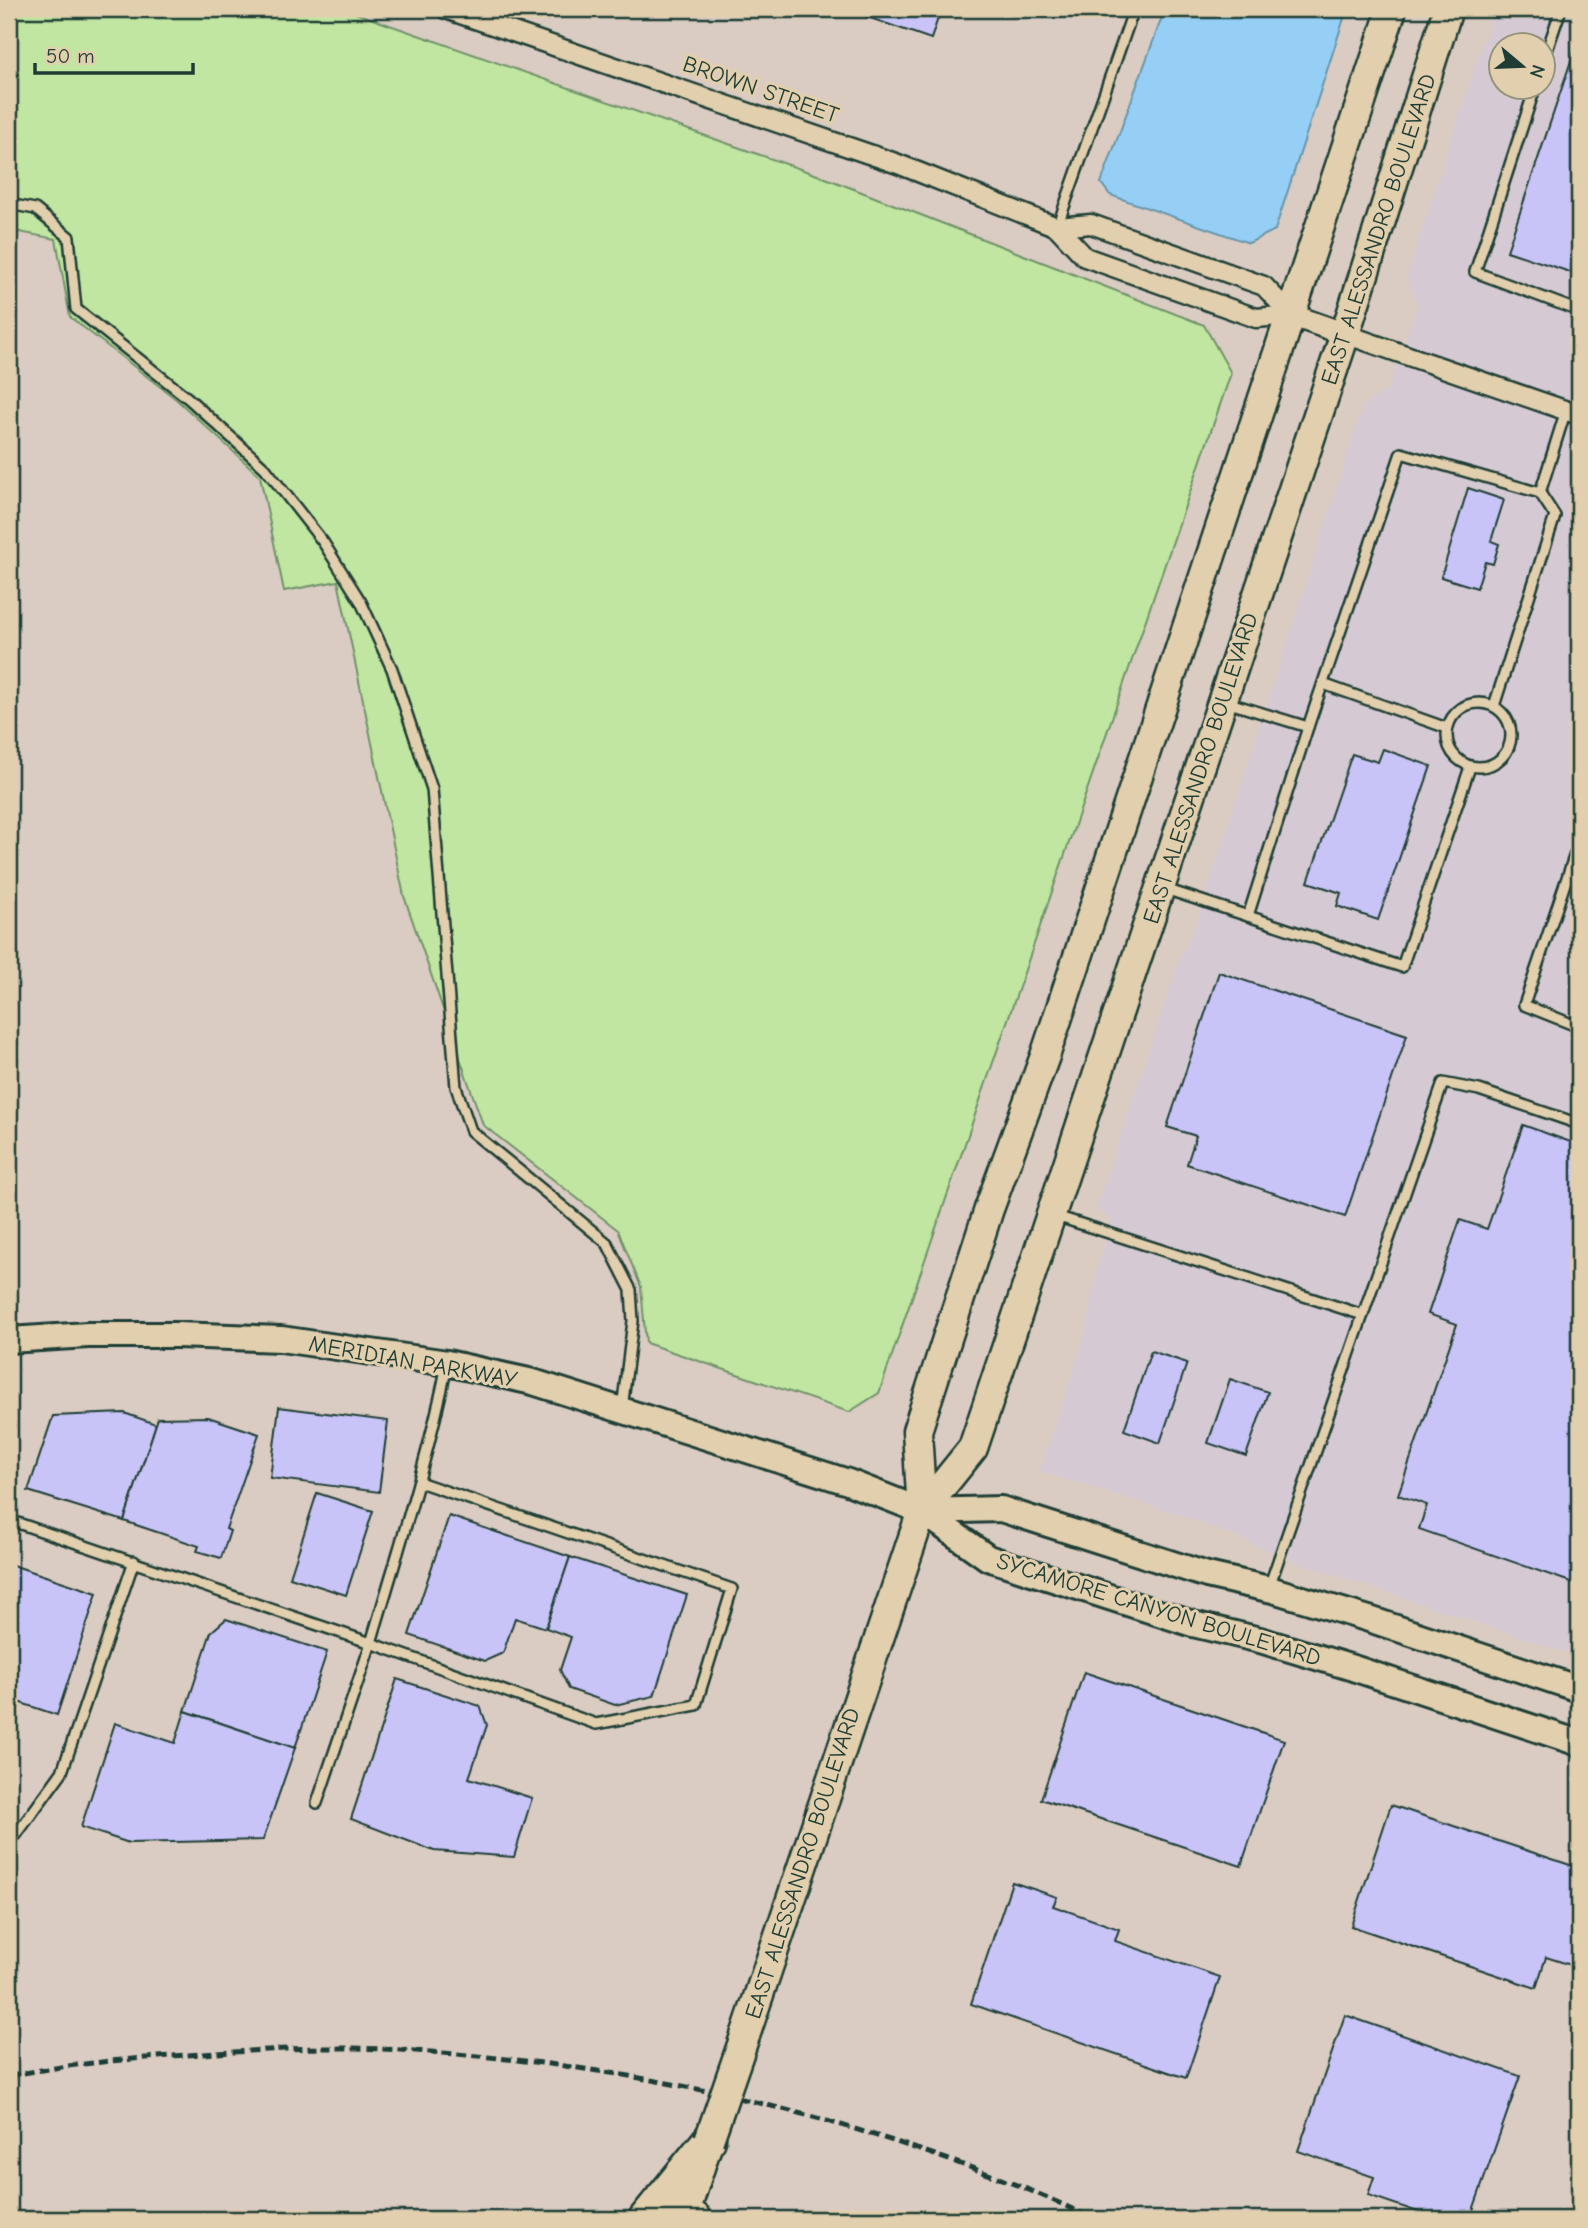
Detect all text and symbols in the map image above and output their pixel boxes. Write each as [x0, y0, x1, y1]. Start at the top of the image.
scale bar [35, 32, 192, 76]
north arrow [1486, 32, 1556, 102]
text: 50 m [46, 44, 95, 68]
street label: BROWN STREET [679, 50, 842, 129]
text: N [1525, 62, 1550, 81]
street label: EAST ALESSANDRO BOULEVARD [1315, 70, 1442, 388]
street label: EAST ALESSANDRO BOULEVARD [1137, 609, 1264, 927]
street label: MERIDIAN PARKWAY [307, 1330, 520, 1393]
street label: SYCAMORE CANYON BOULEVARD [993, 1547, 1324, 1672]
street label: EAST ALESSANDRO BOULEVARD [739, 1704, 866, 2022]

